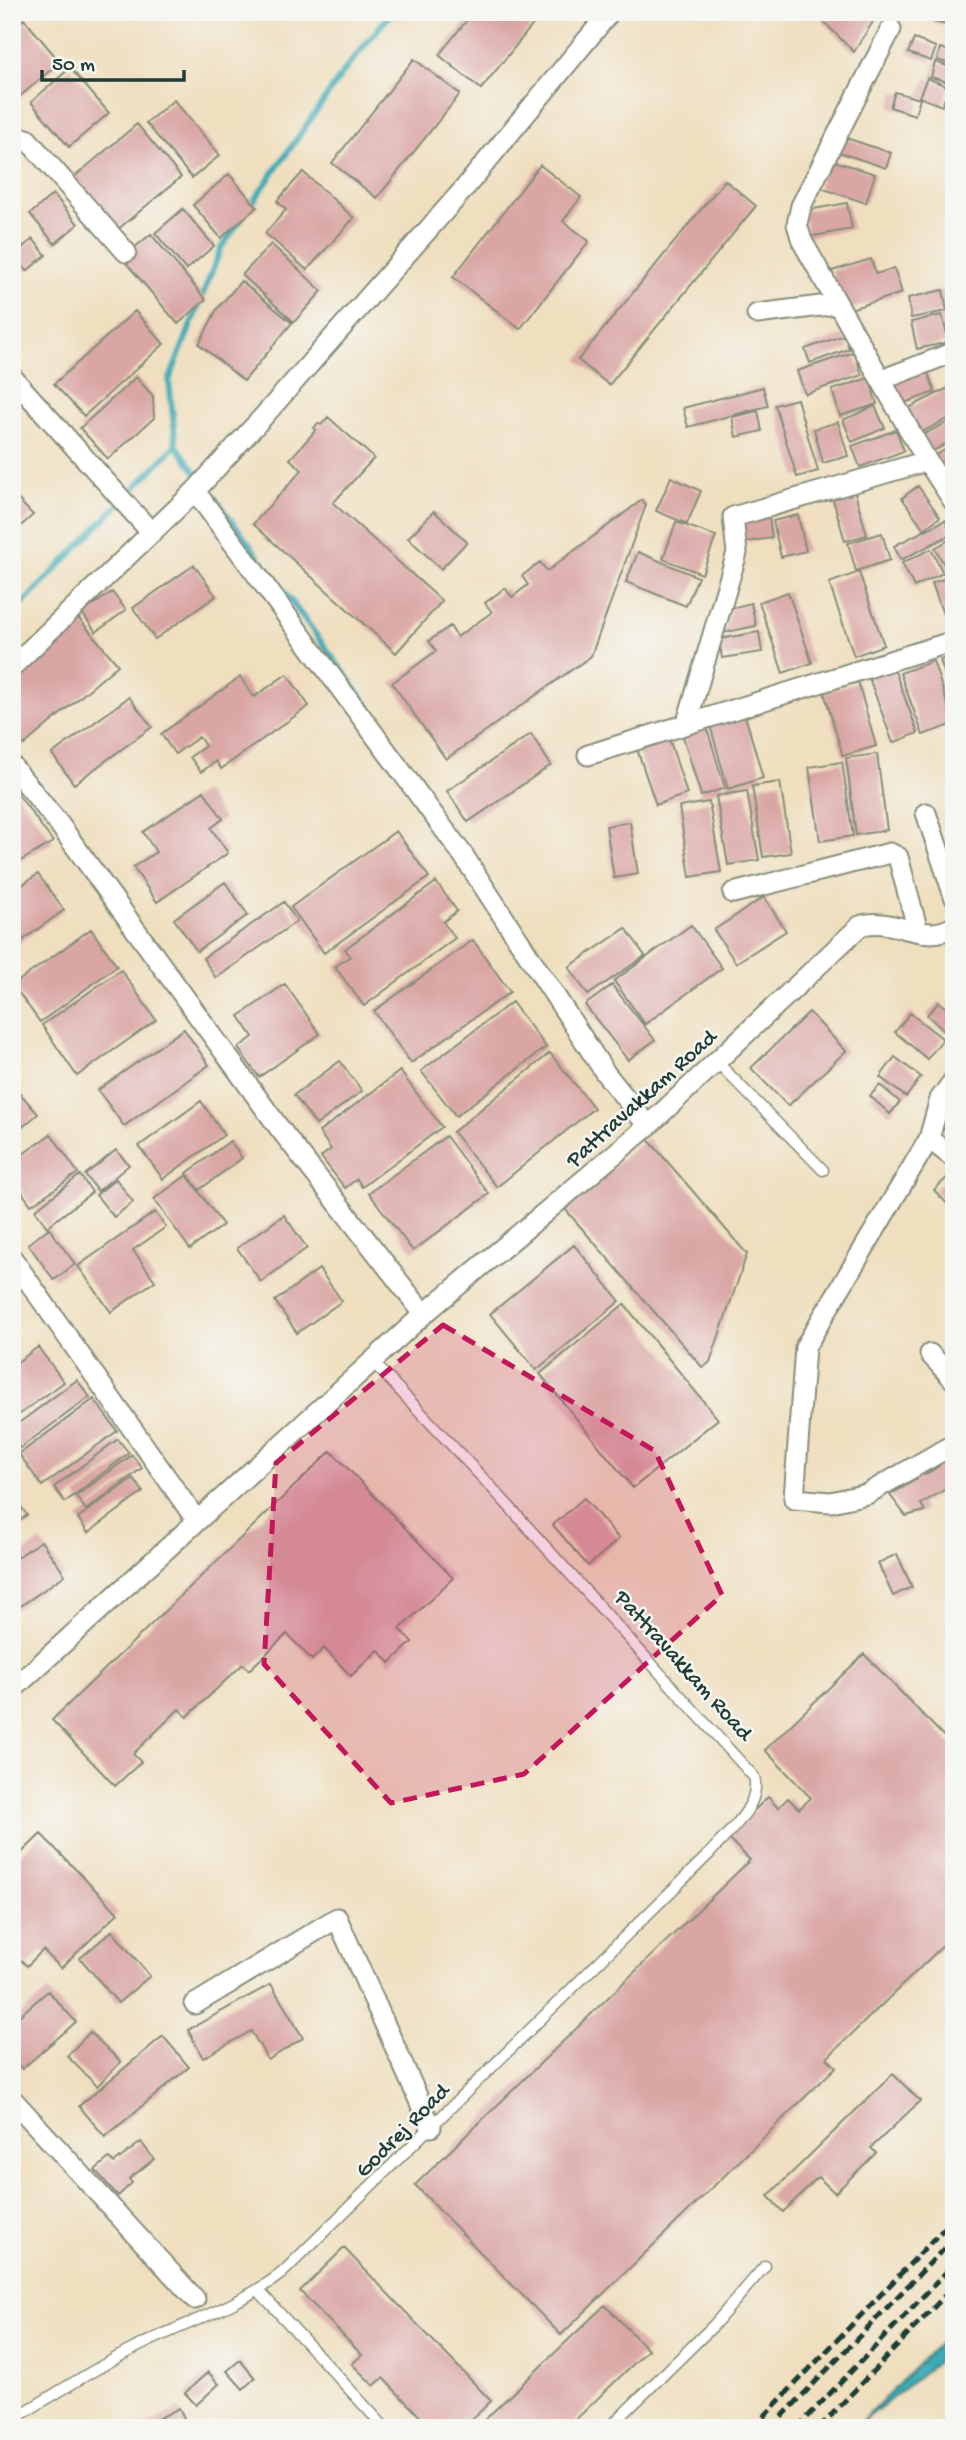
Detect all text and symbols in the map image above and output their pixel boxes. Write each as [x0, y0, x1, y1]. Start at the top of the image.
scale bar [42, 38, 184, 82]
text: 50 m [52, 54, 95, 79]
street label: Pattravakkam Road [561, 1024, 724, 1175]
street label: Pattravakkam Road [607, 1585, 758, 1748]
street label: Godrej Road [351, 2078, 457, 2184]

